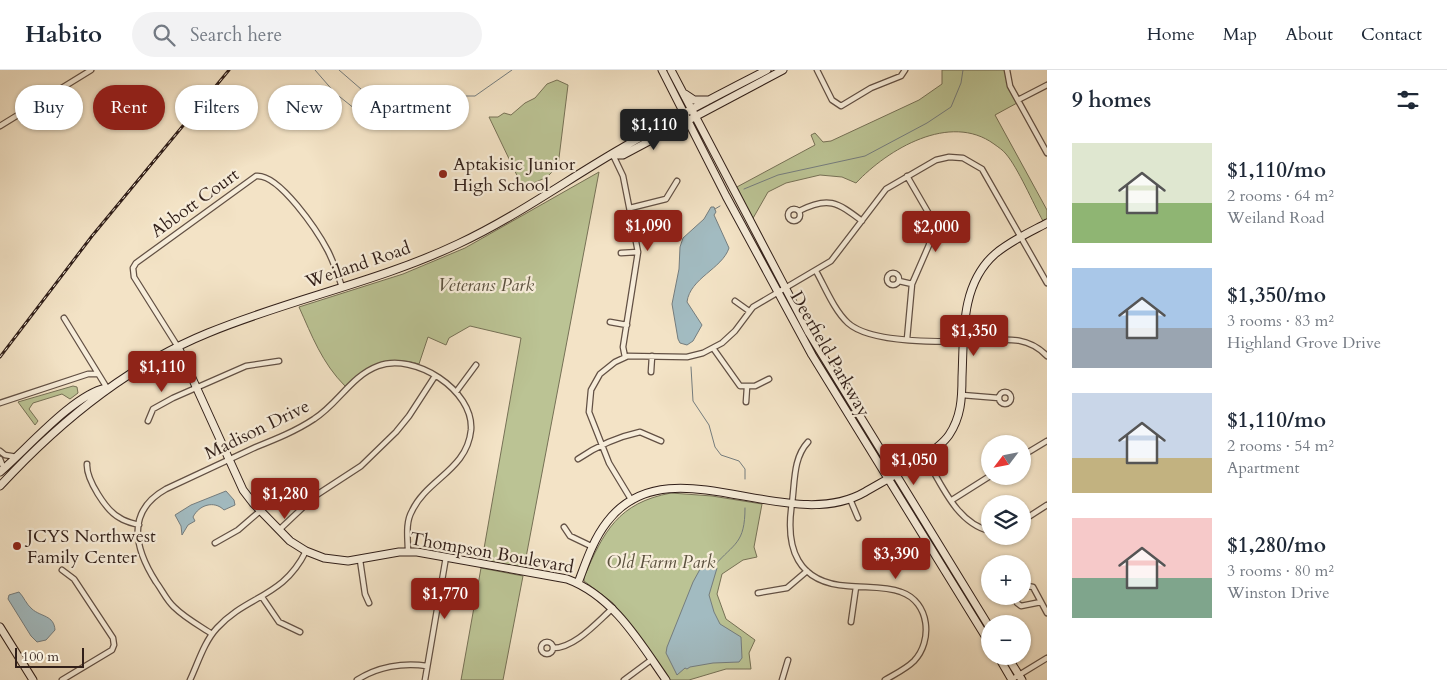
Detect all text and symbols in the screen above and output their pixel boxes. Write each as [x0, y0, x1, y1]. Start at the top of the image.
search box [132, 12, 482, 57]
text: Habito [25, 18, 102, 51]
icon: search [150, 21, 178, 49]
text: Search here [190, 22, 282, 48]
text: Home [1147, 22, 1195, 47]
text: Map [1223, 22, 1257, 47]
text: About [1285, 22, 1333, 47]
text: Contact [1361, 22, 1422, 47]
chip: Buy [15, 85, 83, 130]
chip: Rent [93, 85, 165, 130]
chip: Filters [175, 85, 258, 130]
chip: New [268, 85, 342, 130]
chip: Apartment [352, 85, 469, 130]
text: 9 homes [1072, 86, 1151, 115]
icon: filters [1394, 86, 1422, 114]
pin: $1,110 [613, 108, 695, 151]
text: $1,110 [631, 114, 677, 136]
place label: Aptakisic Junior High School [453, 152, 576, 198]
text: $1,110/mo [1227, 156, 1326, 185]
street label: Abbott Court [146, 162, 245, 244]
icon: home [1112, 163, 1172, 223]
marker: Aptakisic Junior High School [437, 168, 449, 180]
text: 2 rooms · 64 m² [1227, 185, 1334, 207]
text: Weiland Road [1227, 207, 1325, 229]
pin: $1,090 [607, 210, 689, 252]
pin: $2,000 [895, 210, 977, 253]
text: $1,090 [625, 215, 671, 237]
text: $2,000 [913, 216, 959, 238]
street label: Weiland Road [301, 235, 414, 295]
park label: Veterans Park [438, 273, 534, 298]
text: $1,350/mo [1227, 281, 1326, 310]
street label: Deerfield Parkway [784, 287, 876, 422]
icon: home [1112, 288, 1172, 348]
text: 3 rooms · 83 m² [1227, 310, 1334, 332]
pin: $1,350 [933, 314, 1015, 357]
text: $1,350 [951, 320, 997, 342]
text: Highland Grove Drive [1227, 332, 1381, 354]
pin: $1,110 [121, 350, 203, 393]
text: $1,110 [139, 356, 185, 378]
street label: Madison Drive [200, 394, 314, 466]
text: $1,110/mo [1227, 406, 1326, 435]
icon: home [1112, 413, 1172, 473]
north arrow [981, 435, 1031, 485]
map controls [981, 435, 1031, 665]
text: 2 rooms · 54 m² [1227, 435, 1334, 457]
pin: $1,050 [873, 444, 955, 486]
text: $1,050 [891, 449, 937, 471]
text: Apartment [1227, 457, 1300, 479]
pin: $1,280 [244, 478, 326, 520]
text: $1,280 [262, 483, 308, 505]
button: layers [981, 495, 1031, 545]
place label: JCYS Northwest Family Center [24, 524, 156, 570]
street label: Thompson Boulevard [408, 526, 576, 580]
text: $1,280/mo [1227, 531, 1326, 560]
pin: $3,390 [855, 538, 937, 580]
icon: home [1112, 538, 1172, 598]
marker: JCYS Northwest Family Center [11, 540, 23, 552]
text: $3,390 [873, 543, 919, 565]
park label: Old Farm Park [607, 550, 715, 575]
button: + [981, 555, 1031, 605]
text: 3 rooms · 80 m² [1227, 560, 1334, 582]
pin: $1,770 [404, 578, 486, 620]
text: Winston Drive [1227, 582, 1329, 604]
text: $1,770 [422, 583, 468, 605]
button: − [981, 615, 1031, 665]
scale bar [15, 645, 84, 668]
text: 100 m [22, 647, 59, 666]

